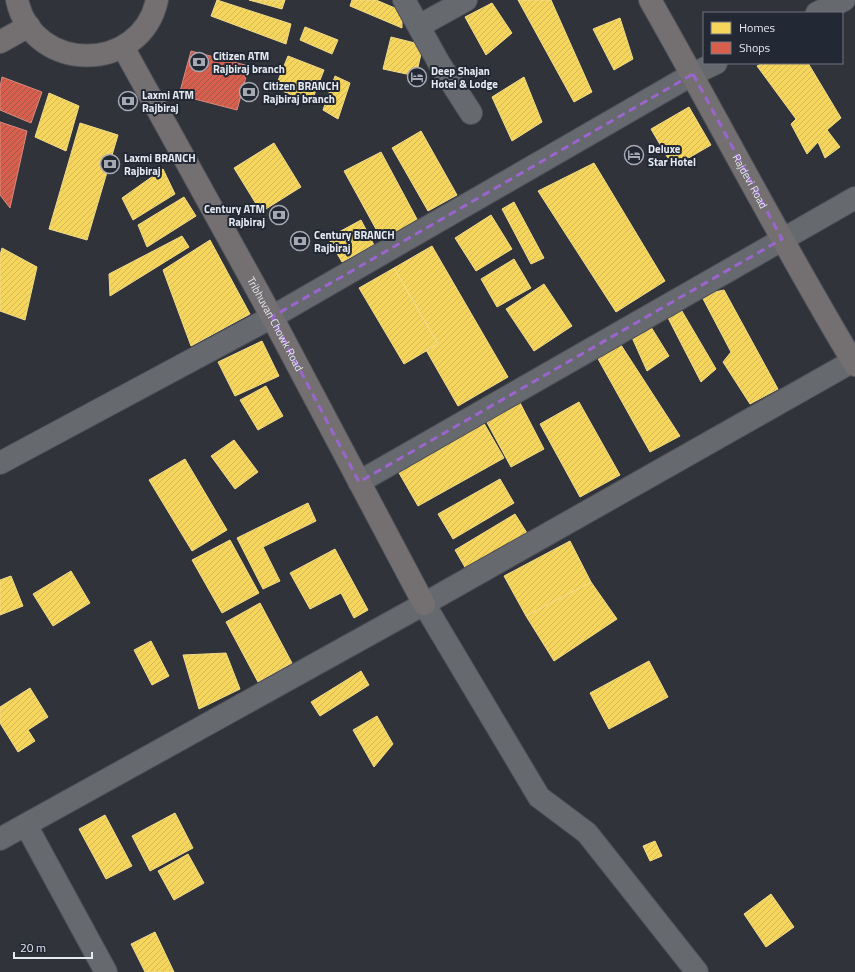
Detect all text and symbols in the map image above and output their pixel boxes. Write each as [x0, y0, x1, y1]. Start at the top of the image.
legend [703, 12, 843, 64]
text: Homes [739, 18, 775, 37]
text: Shops [739, 38, 771, 57]
place label: Citizen ATM Rajbiraj branch [213, 48, 285, 77]
bank icon: Citizen ATM Rajbiraj branch [188, 51, 210, 73]
place label: Deep Shajan Hotel & Lodge [431, 63, 498, 92]
hotel icon: Deep Shajan Hotel & Lodge [406, 66, 428, 88]
place label: Citizen BRANCH Rajbiraj branch [263, 78, 339, 107]
bank icon: Citizen BRANCH Rajbiraj branch [238, 81, 260, 103]
place label: Laxmi ATM Rajbiraj [142, 87, 194, 116]
bank icon: Laxmi ATM Rajbiraj [117, 90, 139, 112]
place label: Deluxe Star Hotel [648, 141, 696, 170]
hotel icon: Deluxe Star Hotel [623, 144, 645, 166]
place label: Laxmi BRANCH Rajbiraj [124, 150, 196, 179]
street label: Rajdevi Road [729, 151, 772, 211]
bank icon: Laxmi BRANCH Rajbiraj [99, 153, 121, 175]
place label: Century ATM Rajbiraj [204, 201, 265, 230]
bank icon: Century ATM Rajbiraj [268, 204, 290, 226]
place label: Century BRANCH Rajbiraj [314, 227, 395, 256]
bank icon: Century BRANCH Rajbiraj [289, 230, 311, 252]
street label: Tribhuvan Chowk Road [243, 274, 307, 374]
scale bar [14, 934, 92, 960]
text: 20 m [20, 938, 46, 957]

